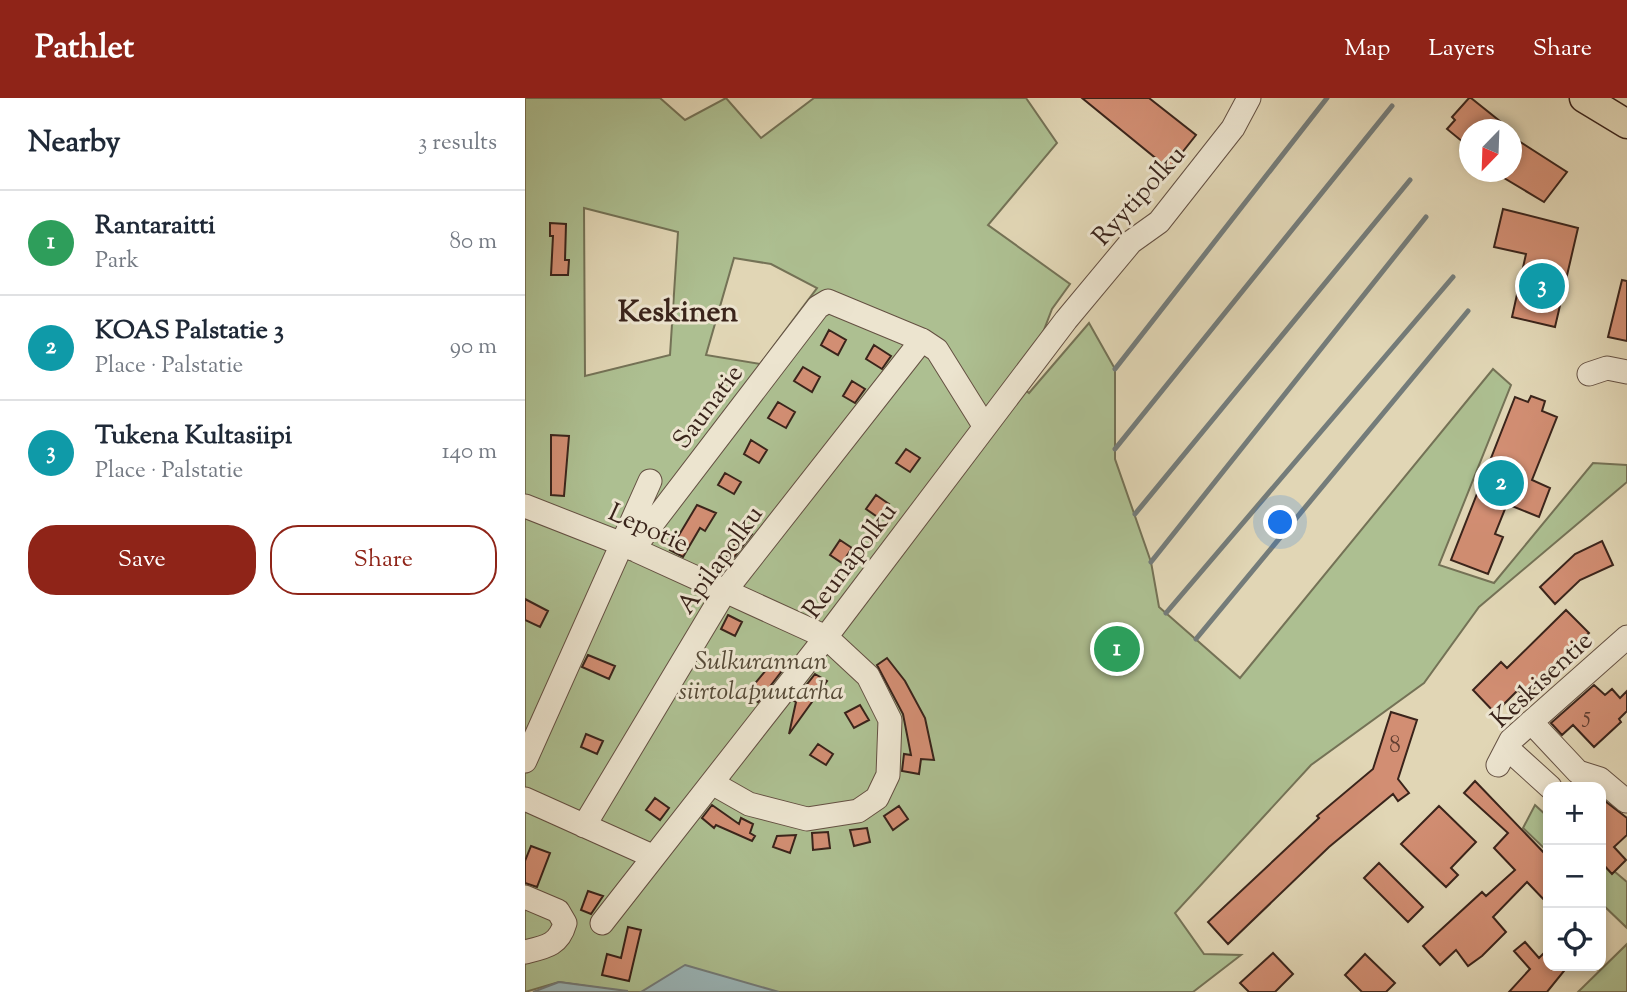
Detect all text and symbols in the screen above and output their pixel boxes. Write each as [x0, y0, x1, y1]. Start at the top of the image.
text: Pathlet [35, 25, 134, 73]
text: Map [1344, 32, 1390, 66]
text: Layers [1428, 32, 1495, 66]
text: Share [1533, 32, 1592, 66]
north arrow [1459, 119, 1522, 182]
text: Nearby [28, 122, 120, 165]
text: 3 results [418, 127, 497, 160]
street label: Ryytipolku [1085, 138, 1195, 255]
text: Rantaraitti [95, 208, 215, 245]
text: 1 [47, 226, 55, 259]
text: 80 m [449, 226, 497, 259]
text: Park [95, 245, 139, 278]
pin: 3 [1519, 260, 1565, 312]
district label: Keskinen [618, 292, 738, 335]
text: KOAS Palstatie 3 [95, 313, 284, 350]
text: 2 [46, 331, 56, 364]
text: 90 m [450, 331, 497, 364]
text: Place · Palstatie [95, 350, 243, 383]
street label: Saunatie [665, 357, 753, 458]
text: Tukena Kultasiipi [95, 418, 292, 455]
text: 3 [46, 436, 56, 469]
text: 140 m [442, 436, 497, 469]
text: Place · Palstatie [95, 455, 243, 488]
pin: 2 [1478, 457, 1524, 509]
street label: Lepotie [602, 495, 694, 563]
street label: Reunapolku [795, 496, 907, 627]
street label: Apilapolku [669, 498, 773, 622]
your location [1263, 505, 1297, 539]
button: Save [28, 525, 256, 595]
button: Share [270, 525, 497, 595]
pin: 1 [1094, 623, 1140, 675]
street label: Keskisentie [1484, 624, 1602, 738]
park label: Sulkurannan siirtolapuutarha [678, 644, 844, 711]
house number: 5 [1581, 700, 1591, 733]
house number: 8 [1389, 730, 1401, 763]
map controls [1543, 782, 1606, 971]
button: + [1543, 782, 1606, 845]
button: − [1543, 845, 1606, 908]
button: locate [1543, 908, 1606, 971]

